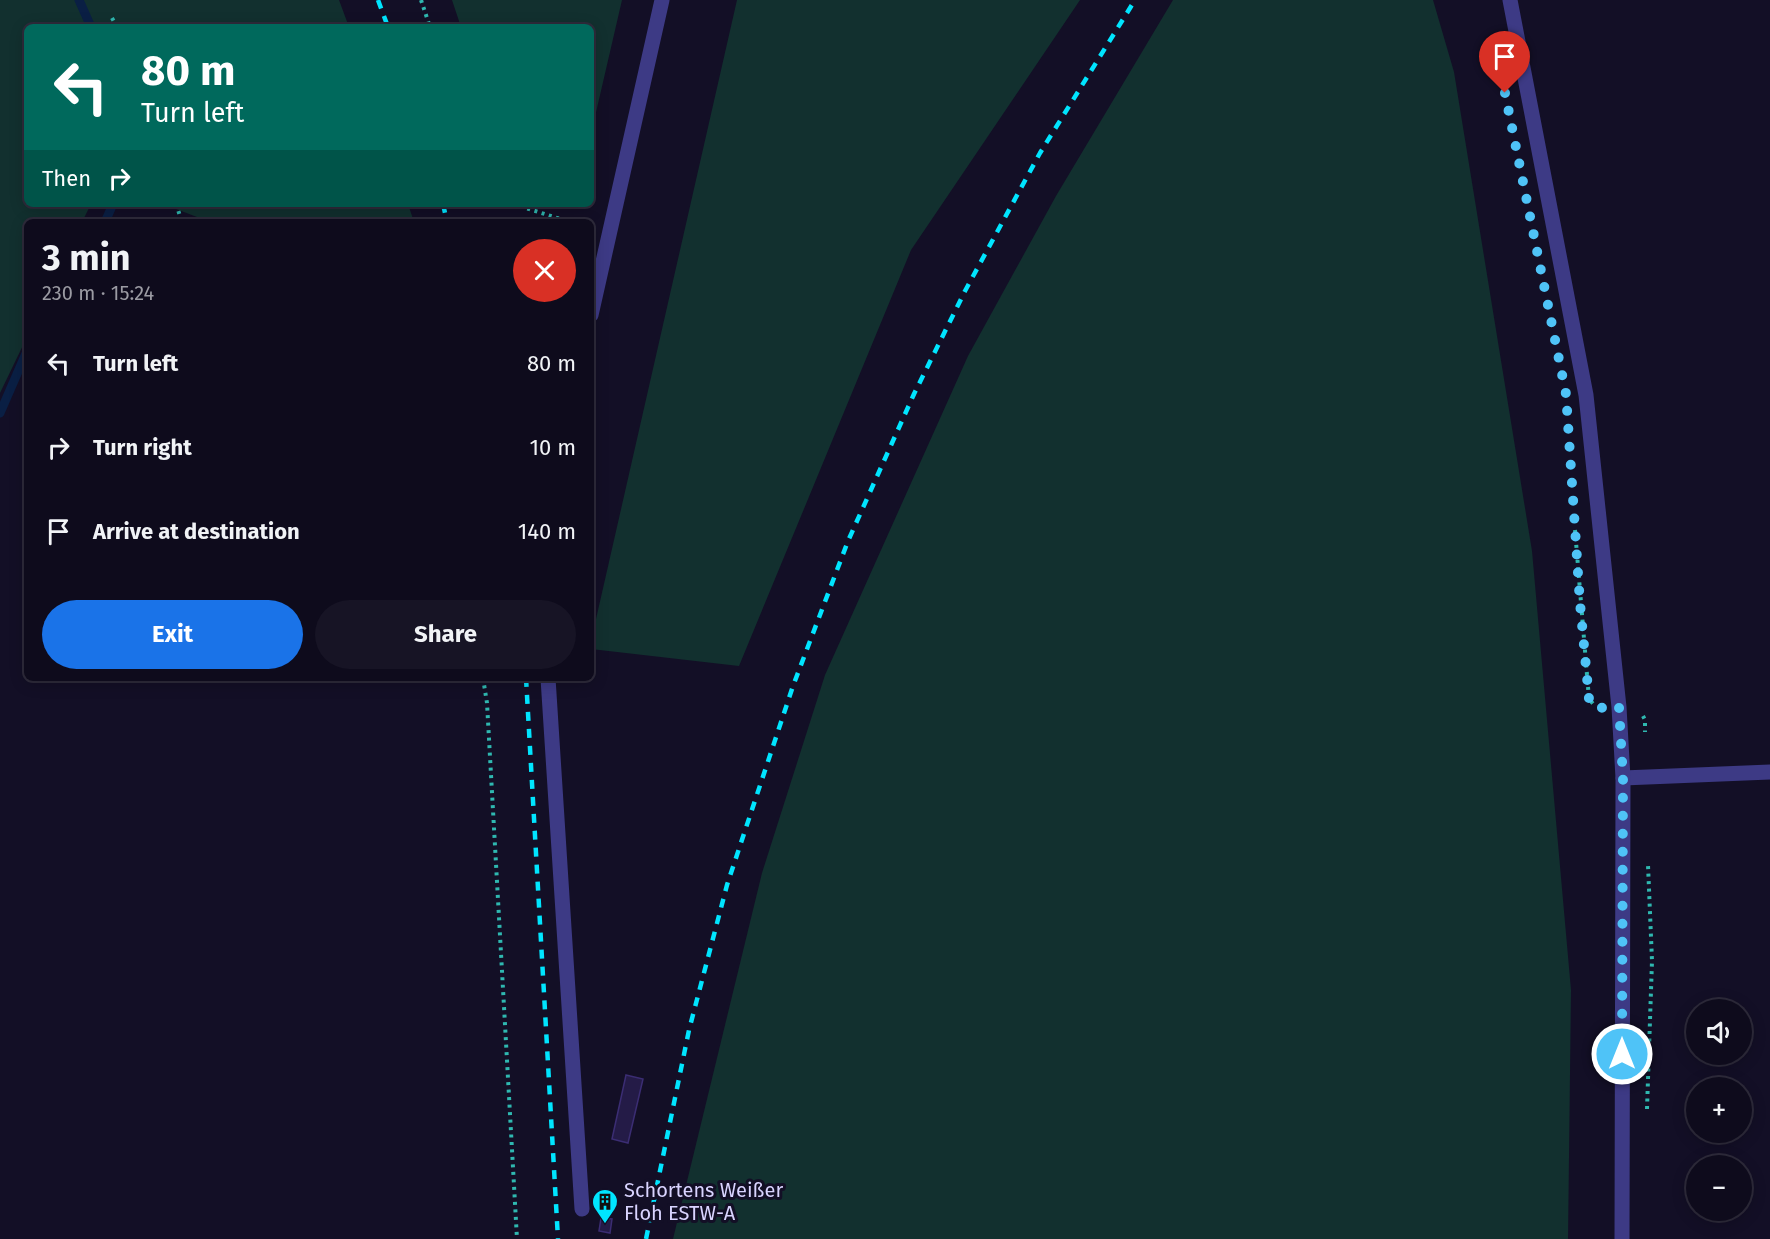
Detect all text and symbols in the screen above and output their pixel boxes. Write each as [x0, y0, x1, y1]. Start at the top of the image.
pin [1479, 31, 1530, 93]
icon: arrive [1488, 40, 1521, 73]
text: 80 m [141, 46, 235, 96]
icon: left [42, 48, 120, 126]
text: Turn left [141, 97, 244, 129]
icon: right [103, 162, 136, 195]
text: Then [42, 165, 91, 192]
text: 3 min [42, 236, 131, 280]
button: close [513, 239, 576, 302]
text: 230 m · 15:24 [42, 281, 154, 305]
icon: left [42, 347, 75, 380]
text: Turn left [93, 350, 178, 377]
text: 80 m [527, 350, 576, 377]
icon: right [42, 431, 75, 464]
text: Turn right [93, 434, 192, 461]
text: 10 m [530, 434, 576, 461]
icon: arrive [42, 515, 75, 548]
text: Arrive at destination [93, 518, 300, 545]
text: 140 m [518, 518, 576, 545]
button: Exit [42, 600, 303, 669]
button: Share [315, 600, 576, 669]
map controls [1686, 999, 1752, 1221]
button: sound [1686, 999, 1752, 1065]
position arrow [1590, 1022, 1654, 1086]
button: + [1686, 1077, 1752, 1143]
button: − [1686, 1155, 1752, 1221]
place label: Schortens Weißer Floh ESTW-A [624, 1178, 783, 1225]
building icon: Schortens Weißer Floh ESTW-A [590, 1187, 620, 1225]

